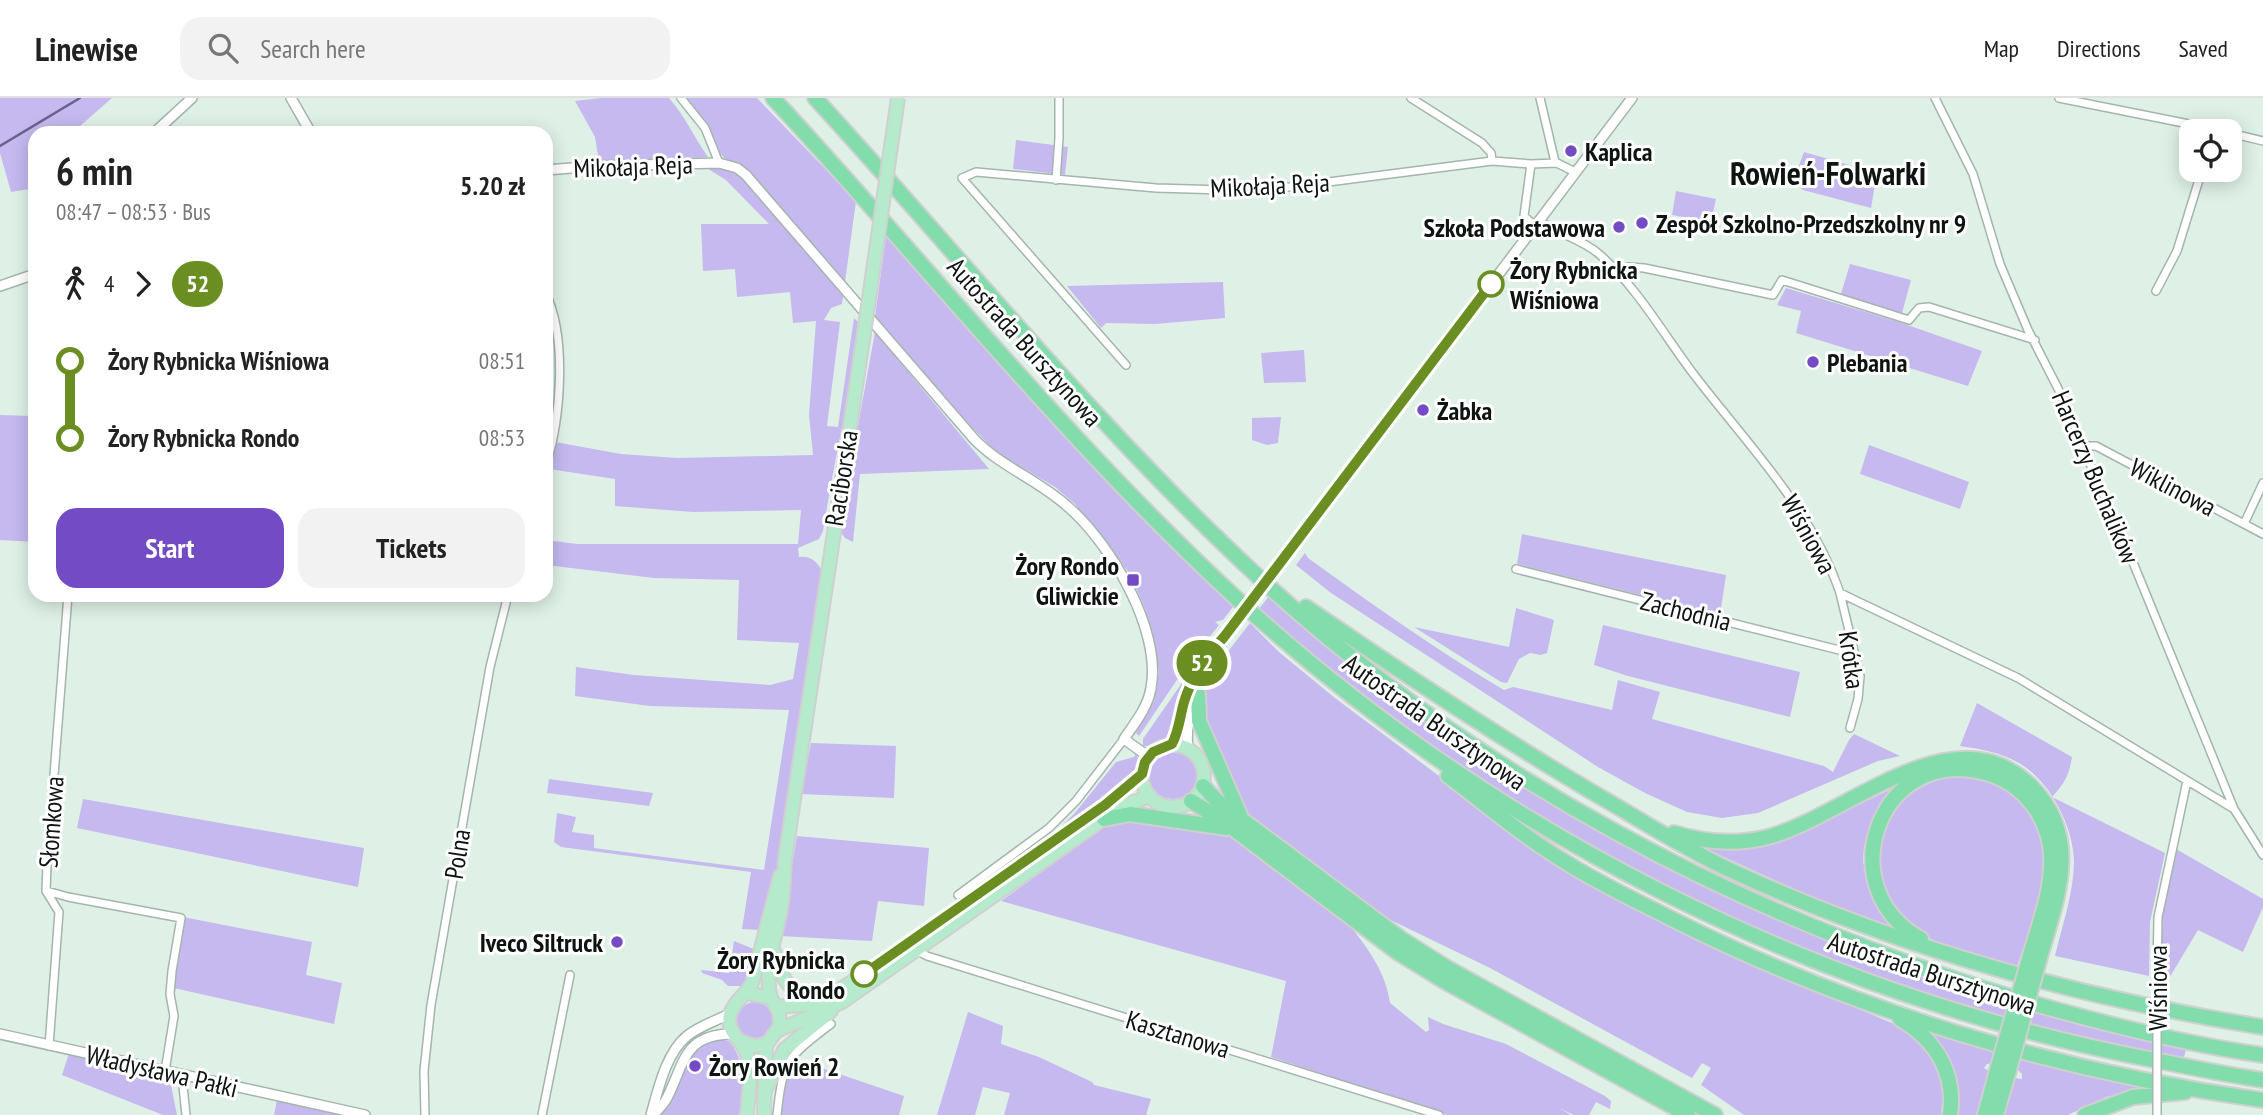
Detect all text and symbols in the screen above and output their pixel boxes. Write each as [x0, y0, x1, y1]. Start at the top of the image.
search box [180, 17, 670, 80]
text: Linewise [35, 27, 138, 70]
icon: search [204, 29, 242, 67]
text: Search here [260, 32, 366, 65]
text: Map [1984, 33, 2019, 64]
text: Directions [2057, 33, 2141, 64]
text: Saved [2179, 33, 2228, 64]
map controls [2179, 119, 2242, 182]
button: locate [2179, 119, 2242, 182]
place label: Kaplica [1585, 135, 1653, 168]
marker: Kaplica [1563, 143, 1579, 159]
text: 6 min [56, 146, 133, 195]
street label: Mikołaja Reja [573, 147, 693, 185]
district label: Rowień-Folwarki [1730, 151, 1926, 194]
street label: Mikołaja Reja [1209, 165, 1331, 205]
text: 5.20 zł [460, 169, 525, 202]
text: 08:47 – 08:53 · Bus [56, 197, 211, 226]
place label: Zespół Szkolno-Przedszkolny nr 9 [1656, 207, 1966, 240]
place label: Szkoła Podstawowa [1424, 211, 1605, 244]
marker: Zespół Szkolno-Przedszkolny nr 9 [1634, 215, 1650, 231]
marker: Szkoła Podstawowa [1611, 219, 1627, 235]
street label: Autostrada Bursztynowa [940, 251, 1110, 433]
place label: Żory Rybnicka Wiśniowa [1509, 253, 1638, 316]
icon: walk [56, 265, 94, 303]
icon: forward [124, 265, 162, 303]
text: 52 [186, 268, 209, 299]
text: 4 [104, 269, 114, 298]
marker: Żory Rybnicka Wiśniowa [1478, 271, 1504, 297]
text: Żory Rybnicka Wiśniowa [108, 344, 329, 377]
text: 08:51 [479, 346, 525, 375]
place label: Plebania [1827, 346, 1907, 379]
marker: Plebania [1805, 354, 1821, 370]
street label: Harcerzy Buchalików [2045, 386, 2147, 569]
place label: Żabka [1437, 394, 1492, 427]
marker: Żabka [1415, 402, 1431, 418]
text: Żory Rybnicka Rondo [108, 421, 299, 454]
text: 08:53 [479, 423, 525, 452]
street label: Raciborska [817, 428, 865, 528]
street label: Wiklinowa [2124, 451, 2222, 523]
street label: Wiśniowa [1774, 489, 1844, 579]
button: Start [56, 508, 284, 588]
button: Tickets [298, 508, 525, 588]
place label: Żory Rondo Gliwickie [1016, 549, 1119, 612]
marker: Żory Rondo Gliwickie [1125, 572, 1141, 588]
street label: Zachodnia [1637, 584, 1735, 638]
street label: Krótka [1832, 629, 1872, 691]
line badge: 52 [1170, 640, 1234, 686]
text: 52 [1191, 647, 1213, 678]
street label: Autostrada Bursztynowa [1337, 647, 1533, 797]
street label: Słomkowa [31, 775, 71, 869]
street label: Polna [437, 827, 477, 881]
street label: Autostrada Bursztynowa [1824, 924, 2040, 1022]
place label: Iveco Siltruck [480, 926, 603, 959]
marker: Iveco Siltruck [609, 934, 625, 950]
place label: Żory Rybnicka Rondo [717, 943, 845, 1006]
street label: Wiśniowa [2141, 945, 2174, 1031]
marker: Żory Rybnicka Rondo [851, 961, 877, 987]
street label: Kasztanowa [1122, 1003, 1234, 1065]
street label: Władysława Pałki [83, 1038, 241, 1104]
place label: Żory Rowień 2 [709, 1050, 839, 1083]
marker: Żory Rowień 2 [687, 1058, 703, 1074]

